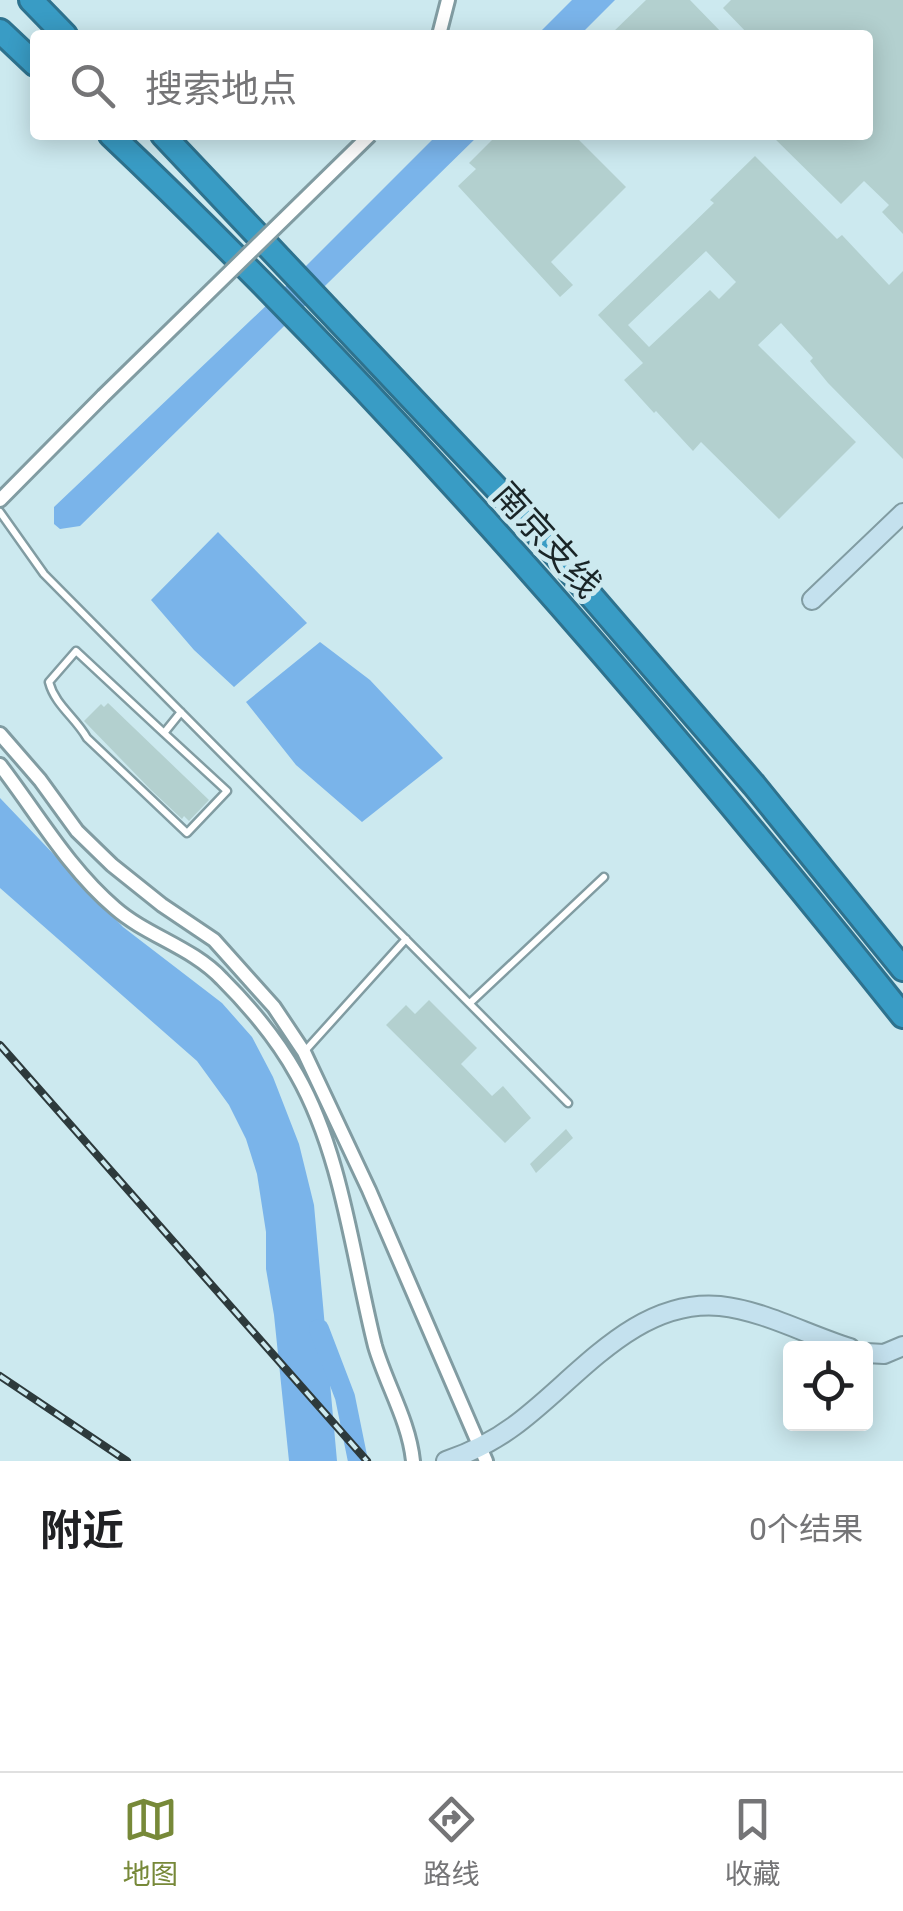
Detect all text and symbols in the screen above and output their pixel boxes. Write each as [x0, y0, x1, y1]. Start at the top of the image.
search box [30, 30, 873, 140]
icon: search [65, 58, 120, 113]
text: 搜索地点 [145, 67, 297, 111]
street label: 南京支线 [485, 474, 609, 606]
map controls [783, 1341, 873, 1431]
button: locate [783, 1341, 873, 1431]
text: 附近 [40, 1506, 124, 1555]
text: 0个结果 [749, 1510, 863, 1548]
tab: 地图 [122, 1792, 179, 1892]
tab: 路线 [423, 1792, 480, 1892]
tab: 收藏 [724, 1792, 781, 1892]

